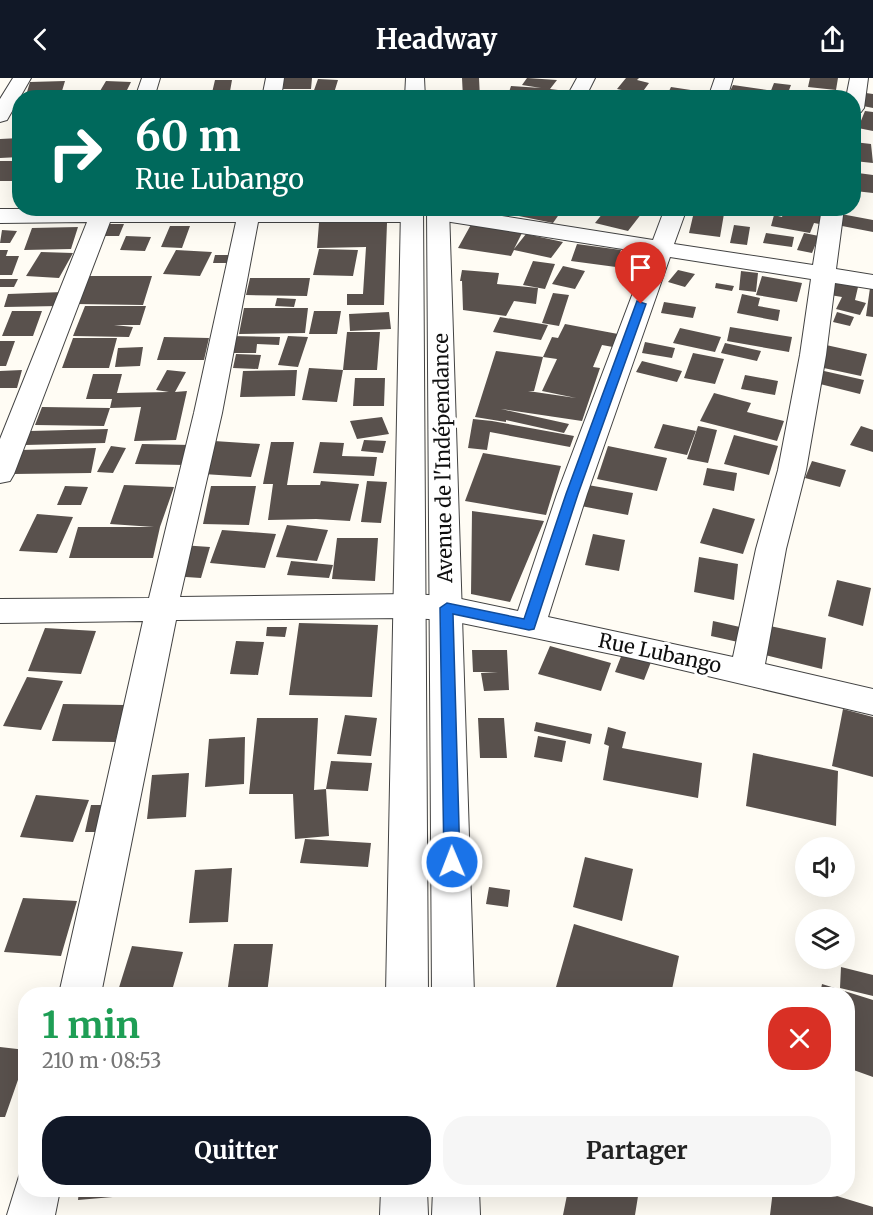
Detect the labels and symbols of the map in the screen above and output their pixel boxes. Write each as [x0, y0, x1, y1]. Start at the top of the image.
pin [615, 242, 666, 304]
street label: Avenue de l'Indépendance [428, 333, 457, 584]
street label: Rue Lubango [596, 627, 724, 678]
position arrow [420, 830, 484, 894]

